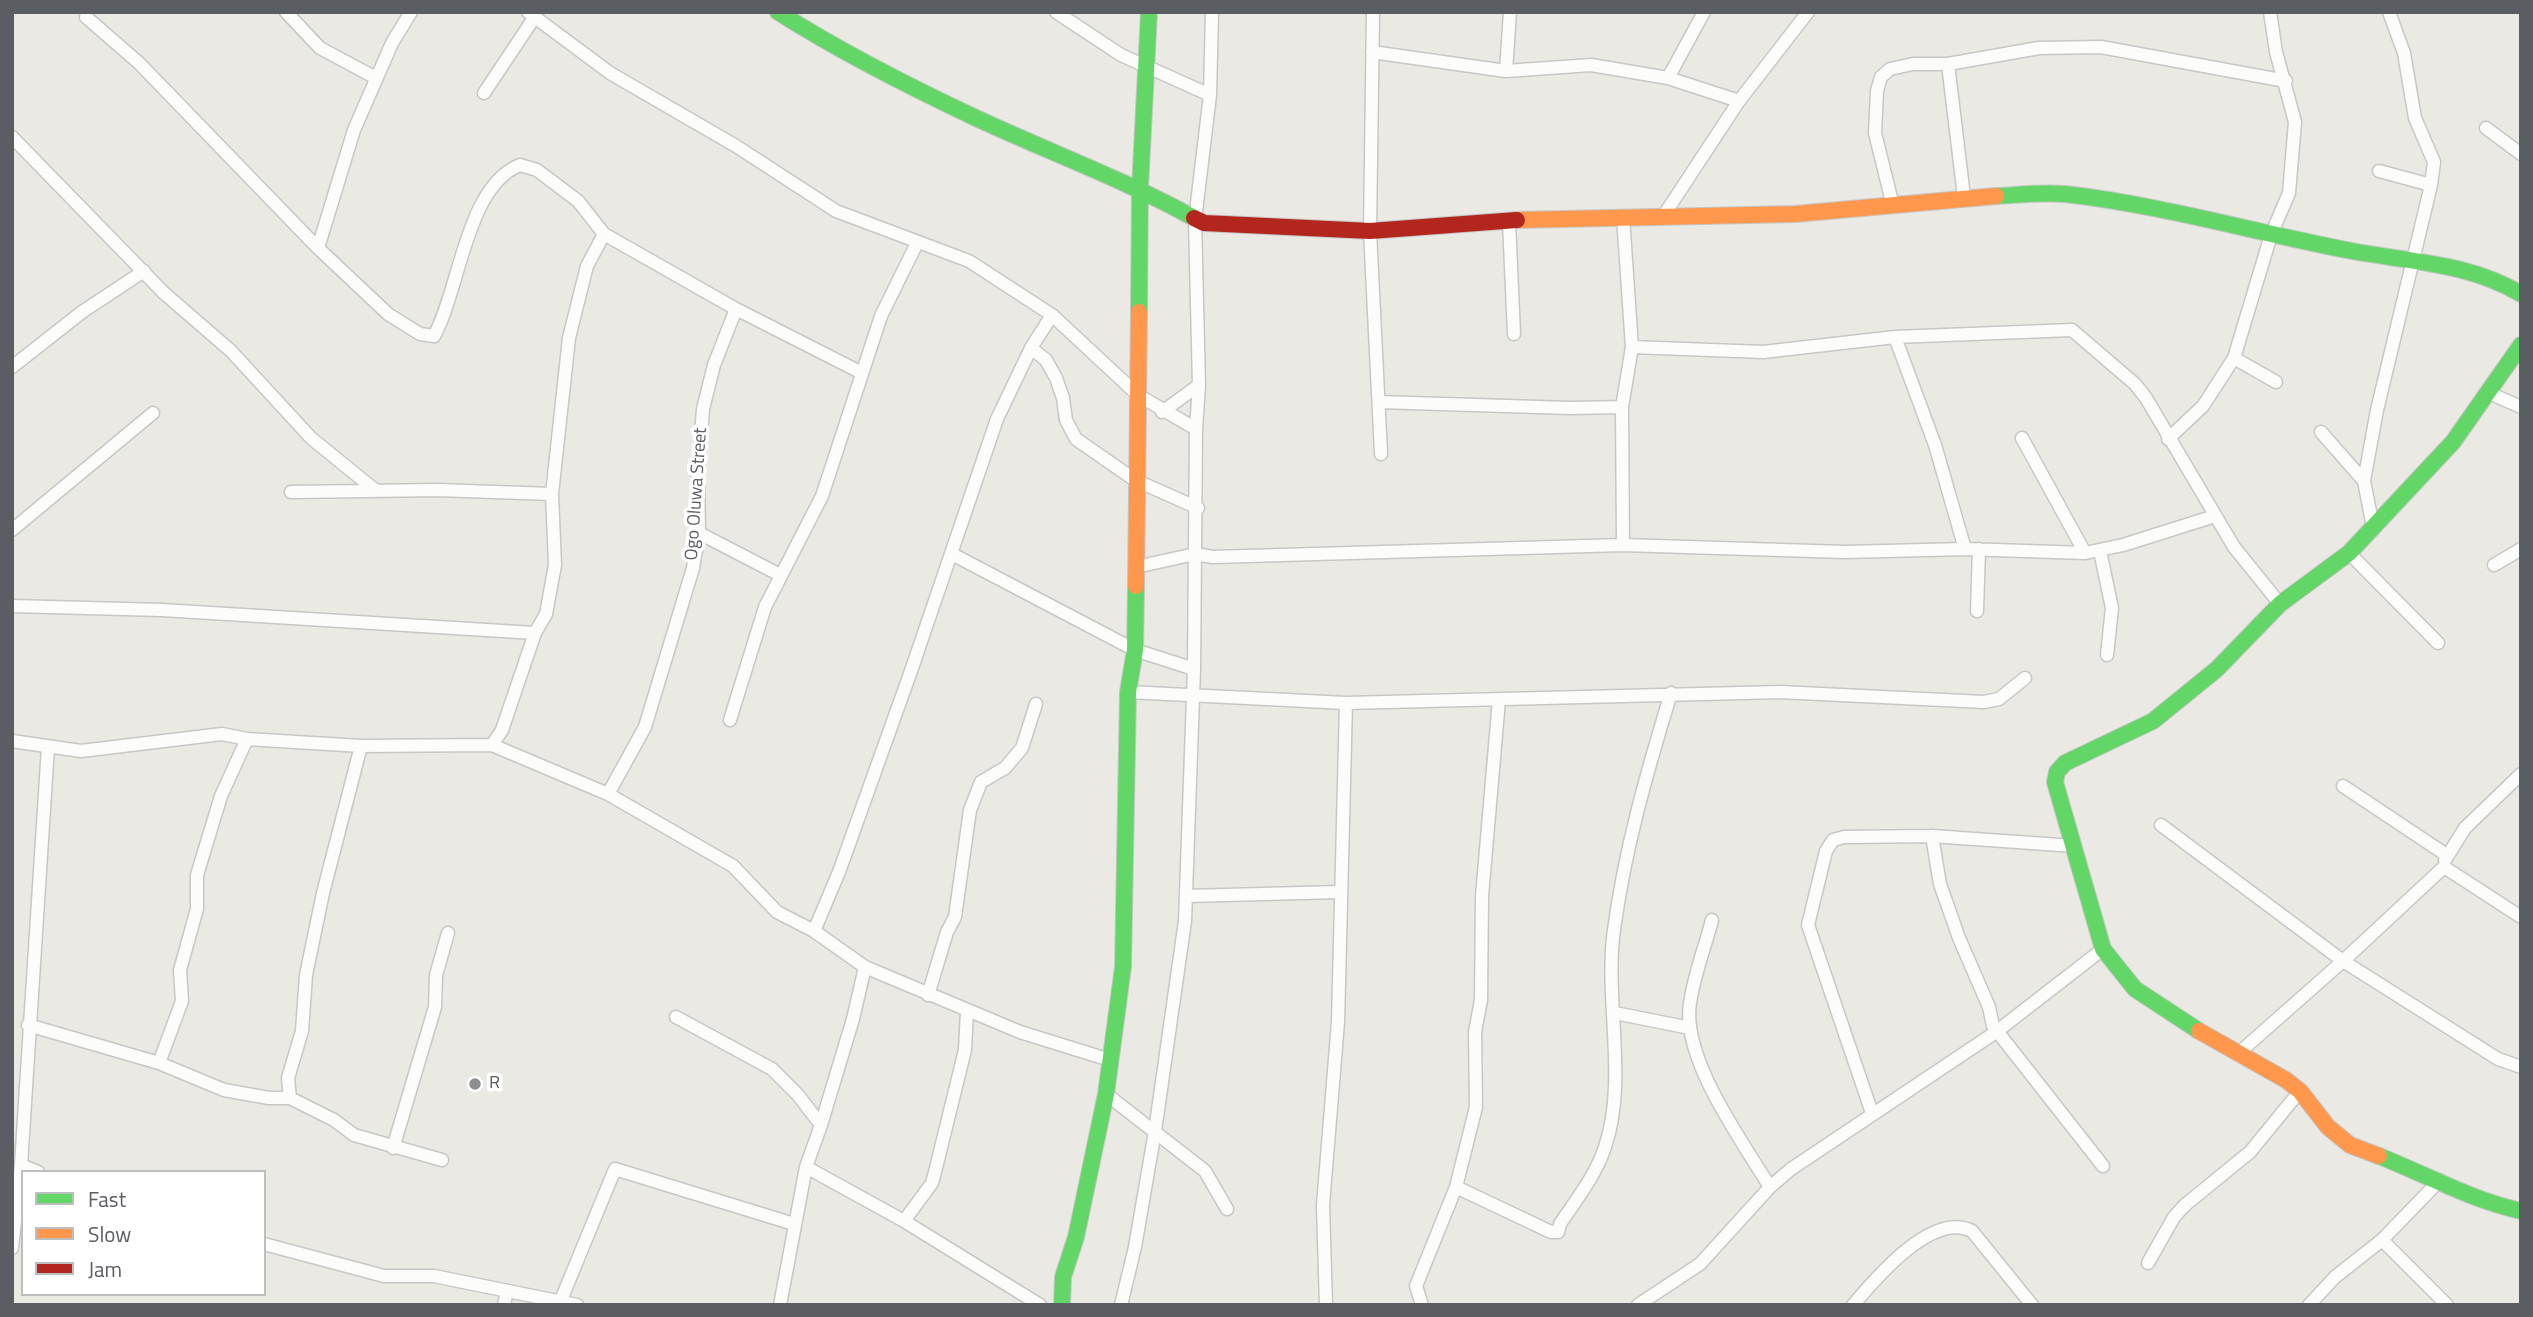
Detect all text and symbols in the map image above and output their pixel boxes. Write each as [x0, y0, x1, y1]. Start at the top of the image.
street label: Ogo Oluwa Street [682, 427, 712, 561]
place label: R [489, 1073, 500, 1095]
marker: R [467, 1076, 483, 1092]
legend [21, 1170, 266, 1296]
text: Fast [88, 1183, 126, 1215]
text: Slow [88, 1218, 131, 1250]
text: Jam [88, 1253, 122, 1285]

